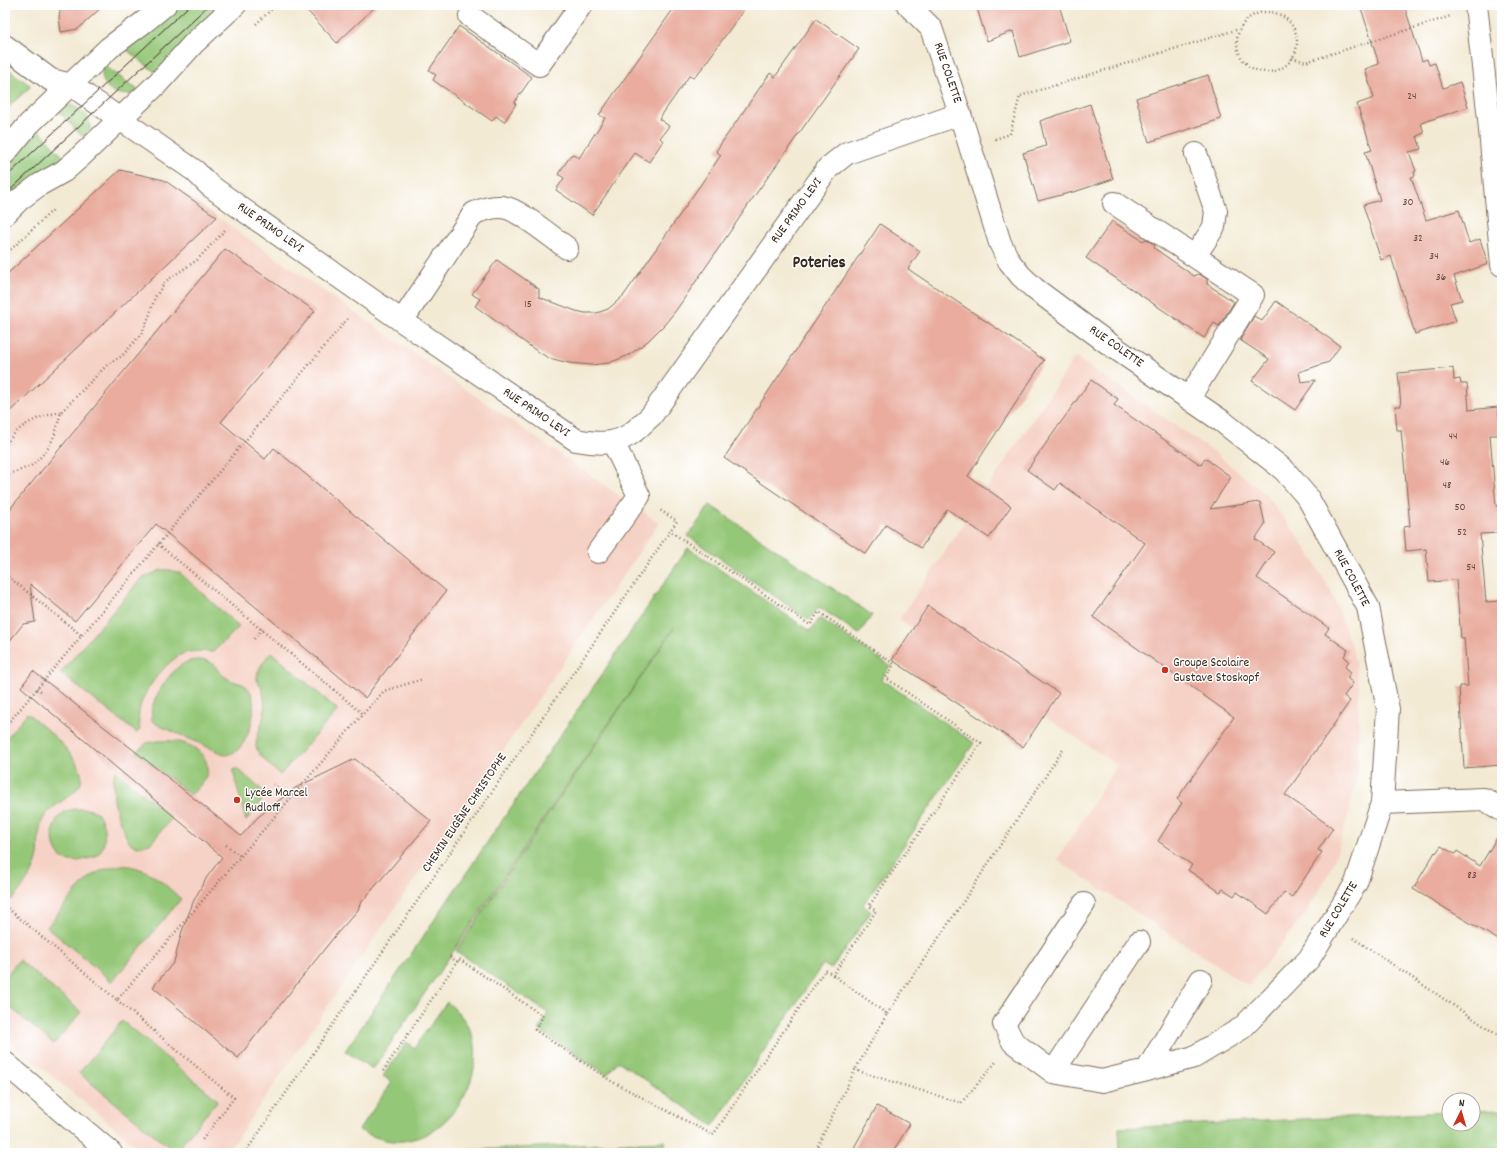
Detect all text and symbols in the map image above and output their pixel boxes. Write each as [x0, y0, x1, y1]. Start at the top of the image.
street label: RUE COLETTE [928, 40, 966, 106]
house number: 24 [1407, 89, 1417, 105]
street label: RUE PRIMO LEVI [767, 174, 827, 248]
house number: 30 [1403, 195, 1413, 211]
street label: RUE PRIMO LEVI [233, 198, 307, 258]
house number: 32 [1413, 231, 1423, 247]
house number: 34 [1429, 249, 1439, 265]
district label: Poteries [792, 252, 846, 276]
house number: 36 [1436, 270, 1446, 286]
house number: 15 [524, 297, 532, 313]
street label: RUE COLETTE [1085, 321, 1147, 373]
street label: RUE PRIMO LEVI [499, 384, 573, 442]
house number: 44 [1448, 429, 1458, 445]
house number: 46 [1440, 455, 1450, 471]
house number: 48 [1443, 478, 1451, 494]
house number: 50 [1454, 500, 1466, 516]
house number: 52 [1457, 525, 1467, 541]
street label: RUE COLETTE [1328, 546, 1374, 610]
house number: 54 [1466, 560, 1476, 576]
place label: Groupe Scolaire Gustave Stoskopf [1173, 654, 1260, 688]
marker: Groupe Scolaire Gustave Stoskopf [1160, 665, 1170, 675]
street label: CHEMIN EUGÈNE CHRISTOPHE [418, 749, 512, 876]
place label: Lycée Marcel Rudloff [245, 784, 308, 818]
marker: Lycée Marcel Rudloff [232, 795, 242, 805]
house number: 83 [1467, 868, 1477, 884]
street label: RUE COLETTE [1315, 878, 1363, 942]
north arrow [1441, 1092, 1481, 1132]
text: N [1458, 1096, 1466, 1112]

